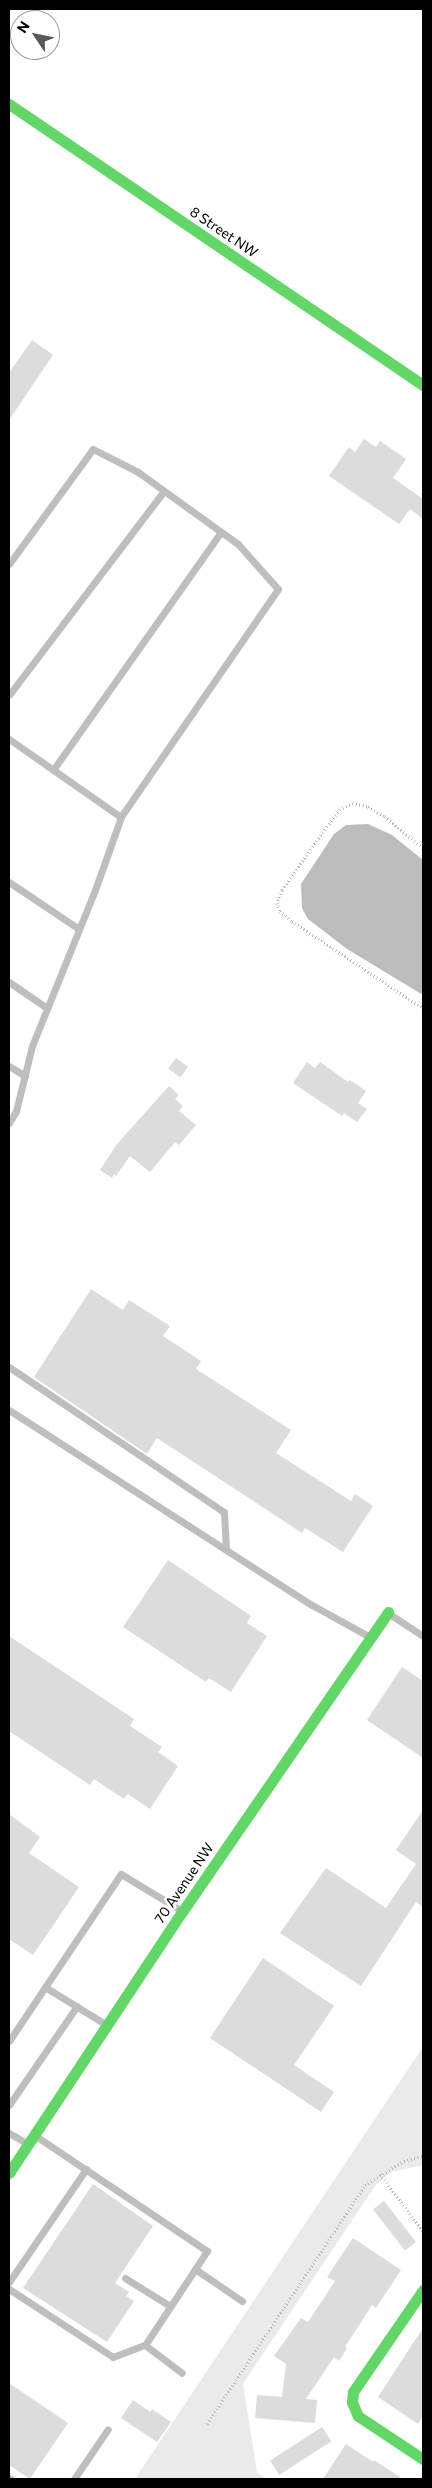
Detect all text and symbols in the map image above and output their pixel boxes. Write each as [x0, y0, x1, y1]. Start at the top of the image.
north arrow [10, 10, 60, 60]
text: N [13, 18, 33, 36]
street label: 8 Street NW [187, 203, 261, 261]
street label: 70 Avenue NW [151, 1840, 217, 1926]

